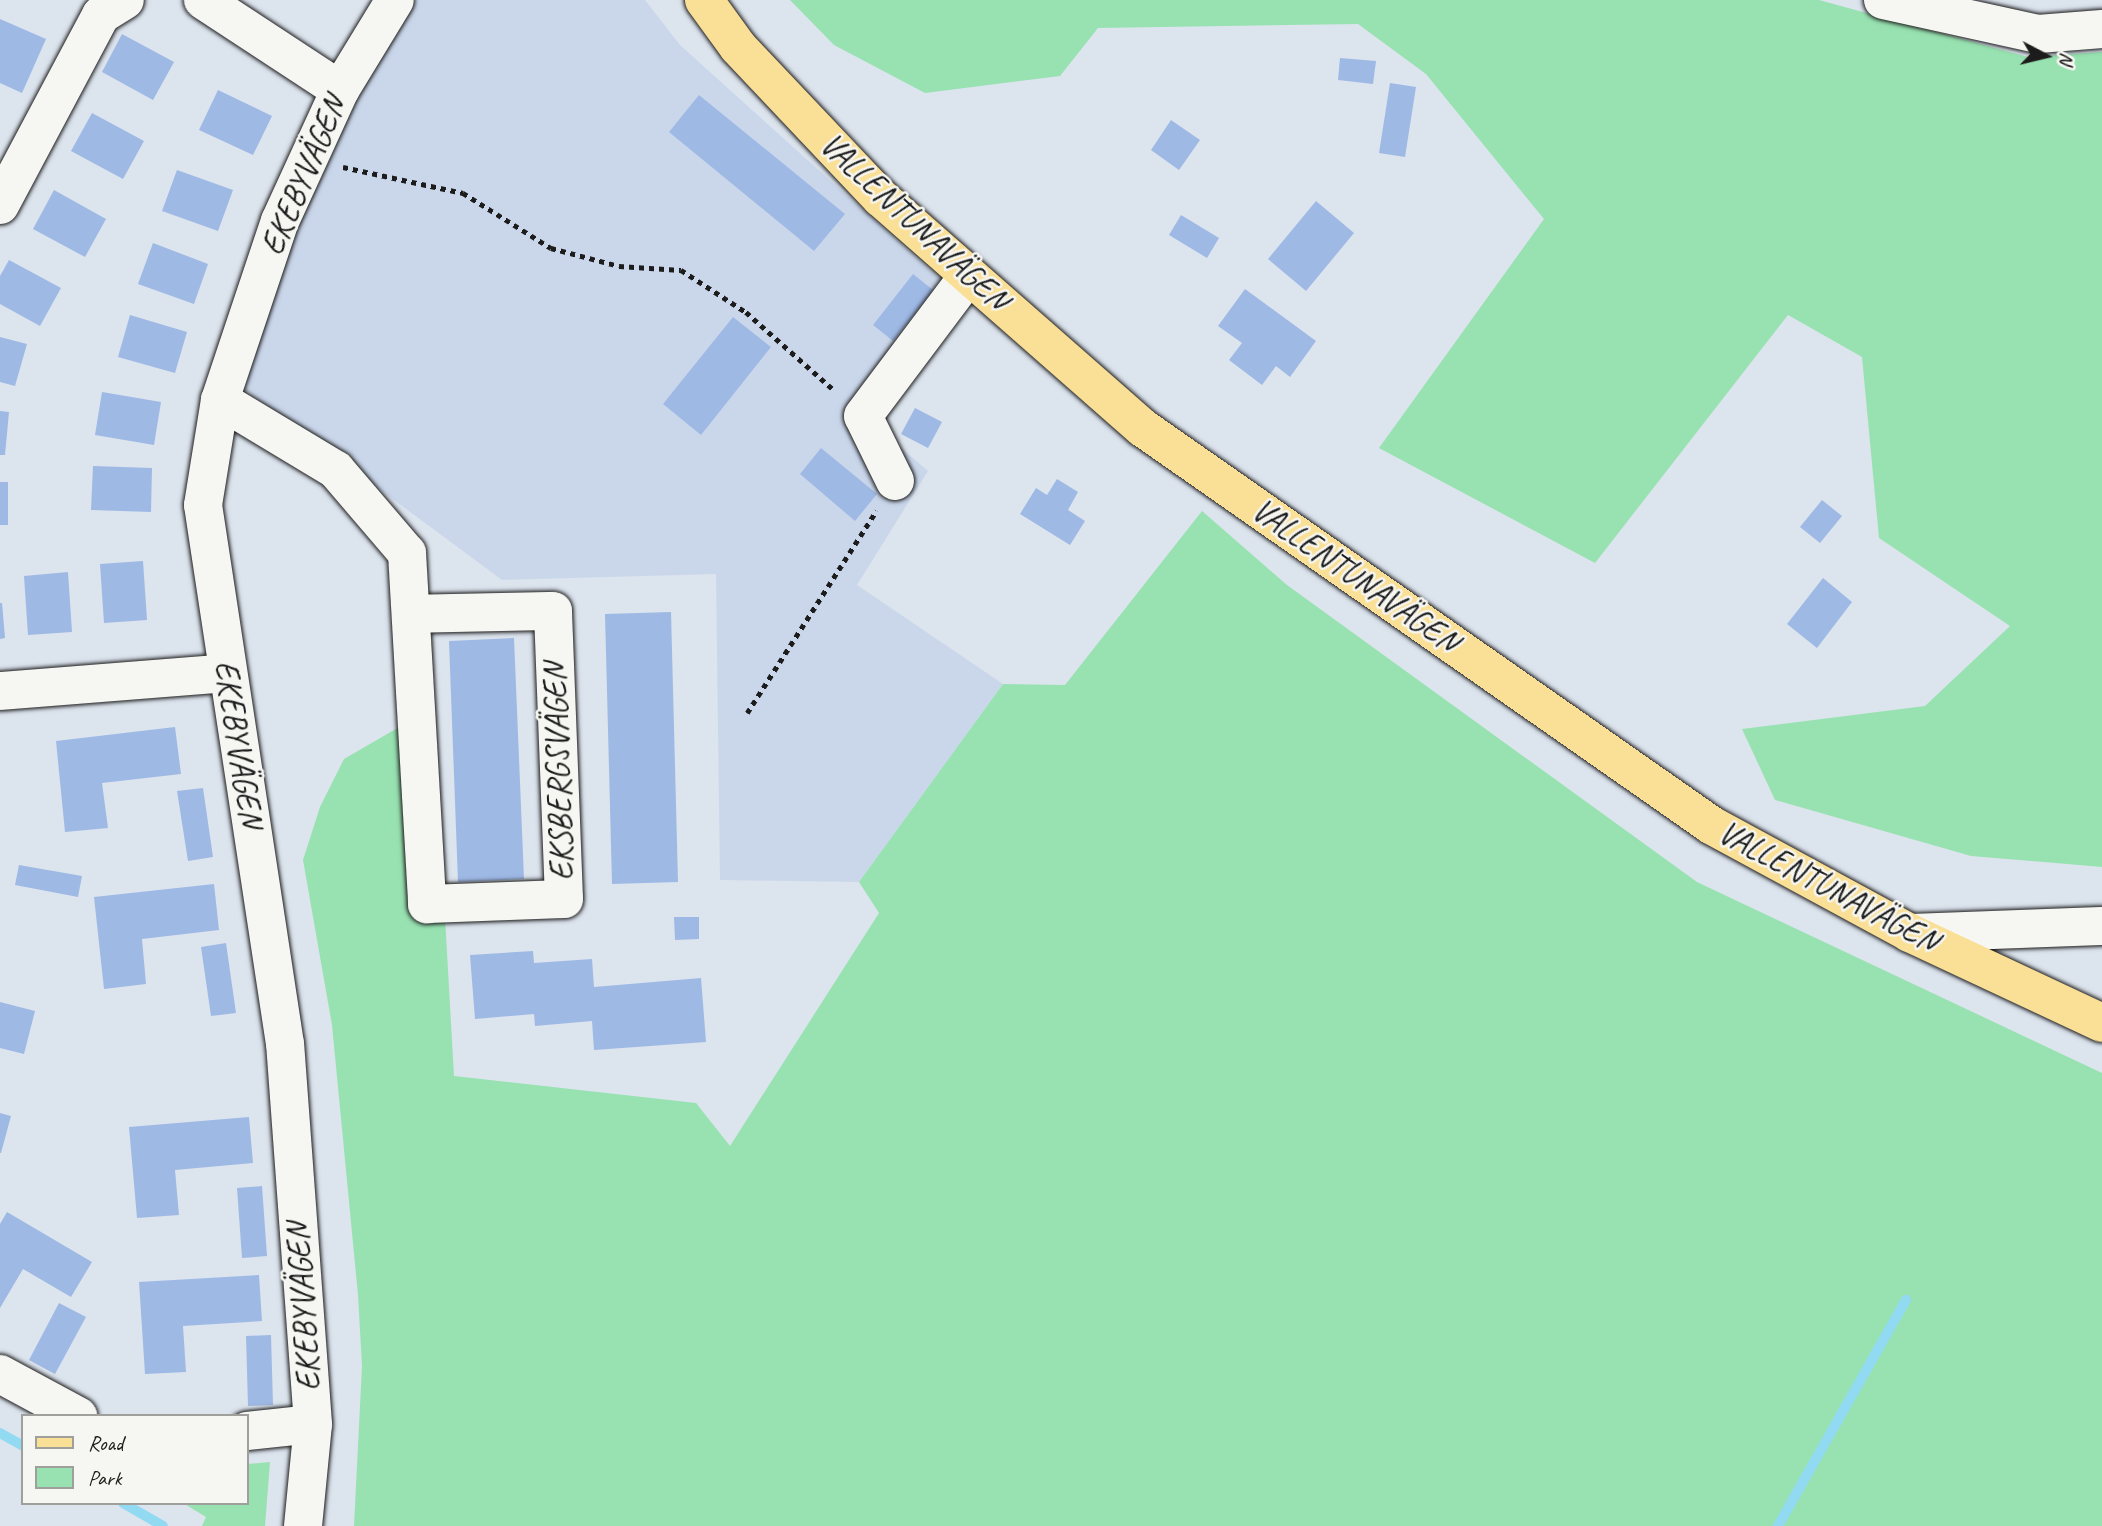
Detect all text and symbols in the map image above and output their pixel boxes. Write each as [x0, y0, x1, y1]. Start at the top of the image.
north arrow [2011, 21, 2081, 91]
text: N [2054, 51, 2079, 66]
street label: EKEBYVÄGEN [253, 91, 355, 261]
street label: VALLENTUNAVÄGEN [812, 125, 1016, 319]
street label: VALLENTUNAVÄGEN [1244, 490, 1466, 662]
street label: EKEBYVÄGEN [205, 658, 271, 830]
street label: EKSBERGSVÄGEN [535, 663, 583, 881]
street label: VALLENTUNAVÄGEN [1712, 813, 1944, 961]
street label: EKEBYVÄGEN [278, 1222, 330, 1392]
legend [21, 1414, 248, 1505]
text: Road [88, 1430, 123, 1456]
text: Park [88, 1465, 121, 1491]

